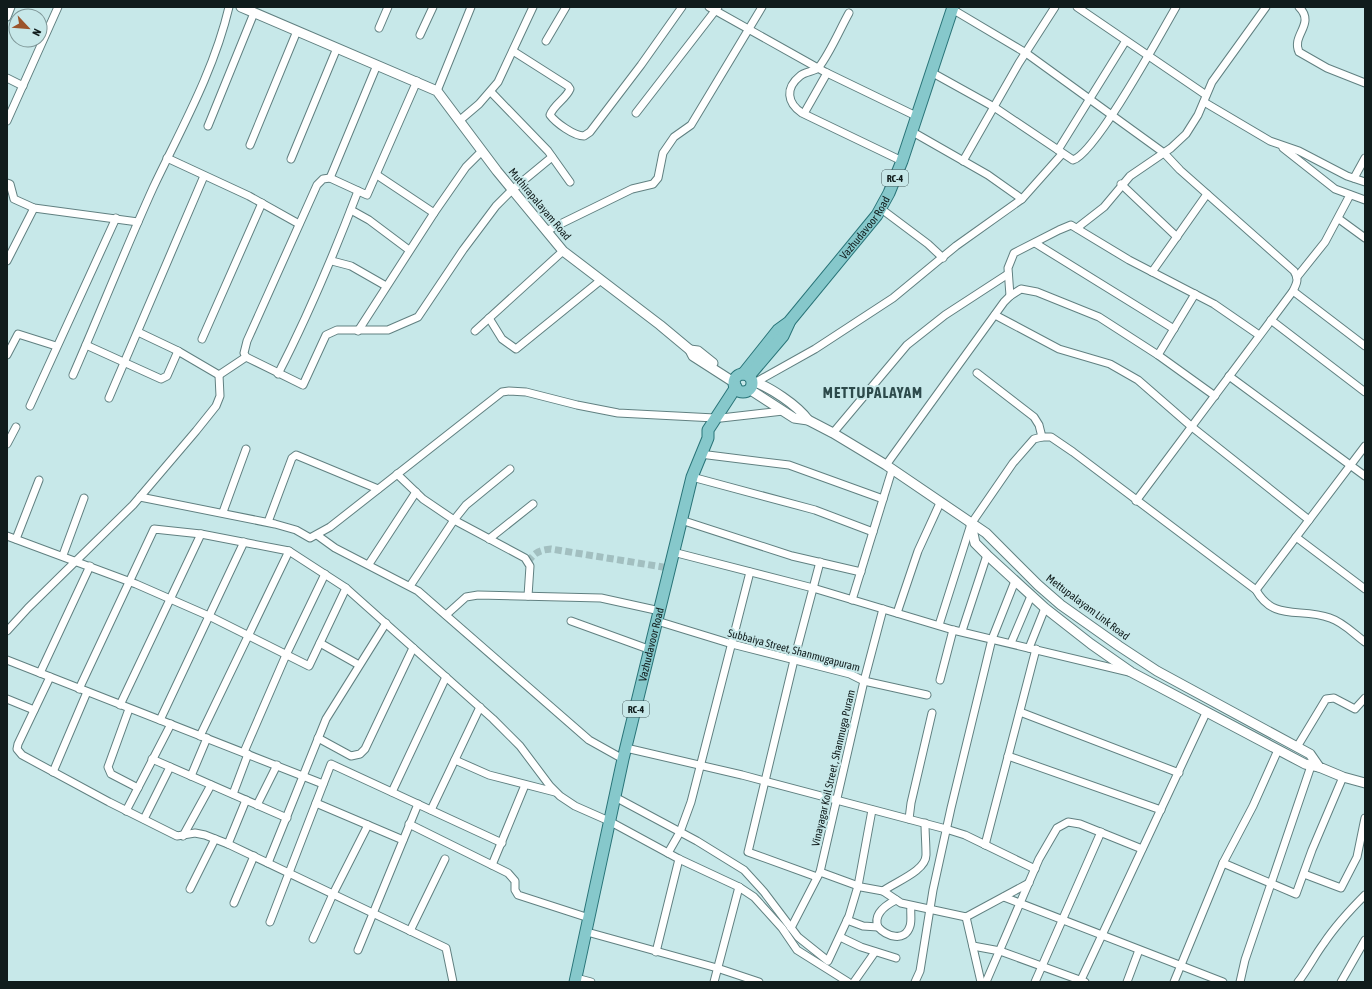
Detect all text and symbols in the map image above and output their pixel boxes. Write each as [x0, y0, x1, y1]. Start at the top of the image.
north arrow [8, 8, 48, 48]
text: N [30, 27, 44, 38]
street label: Muthirapalayam Road [506, 166, 574, 242]
road number: RC-4 [882, 170, 908, 186]
street label: Vazhudavoor Road [837, 194, 892, 261]
district label: METTUPALAYAM [823, 384, 923, 401]
street label: Mettupalayam Link Road [1044, 572, 1132, 642]
street label: Vazhudavoor Road [636, 606, 666, 683]
street label: Subbaiya Street, Shanmugapuram [727, 627, 862, 673]
street label: Vinayagar Koil Street , Shanmuga Puram [809, 689, 857, 847]
road number: RC-4 [623, 701, 649, 717]

